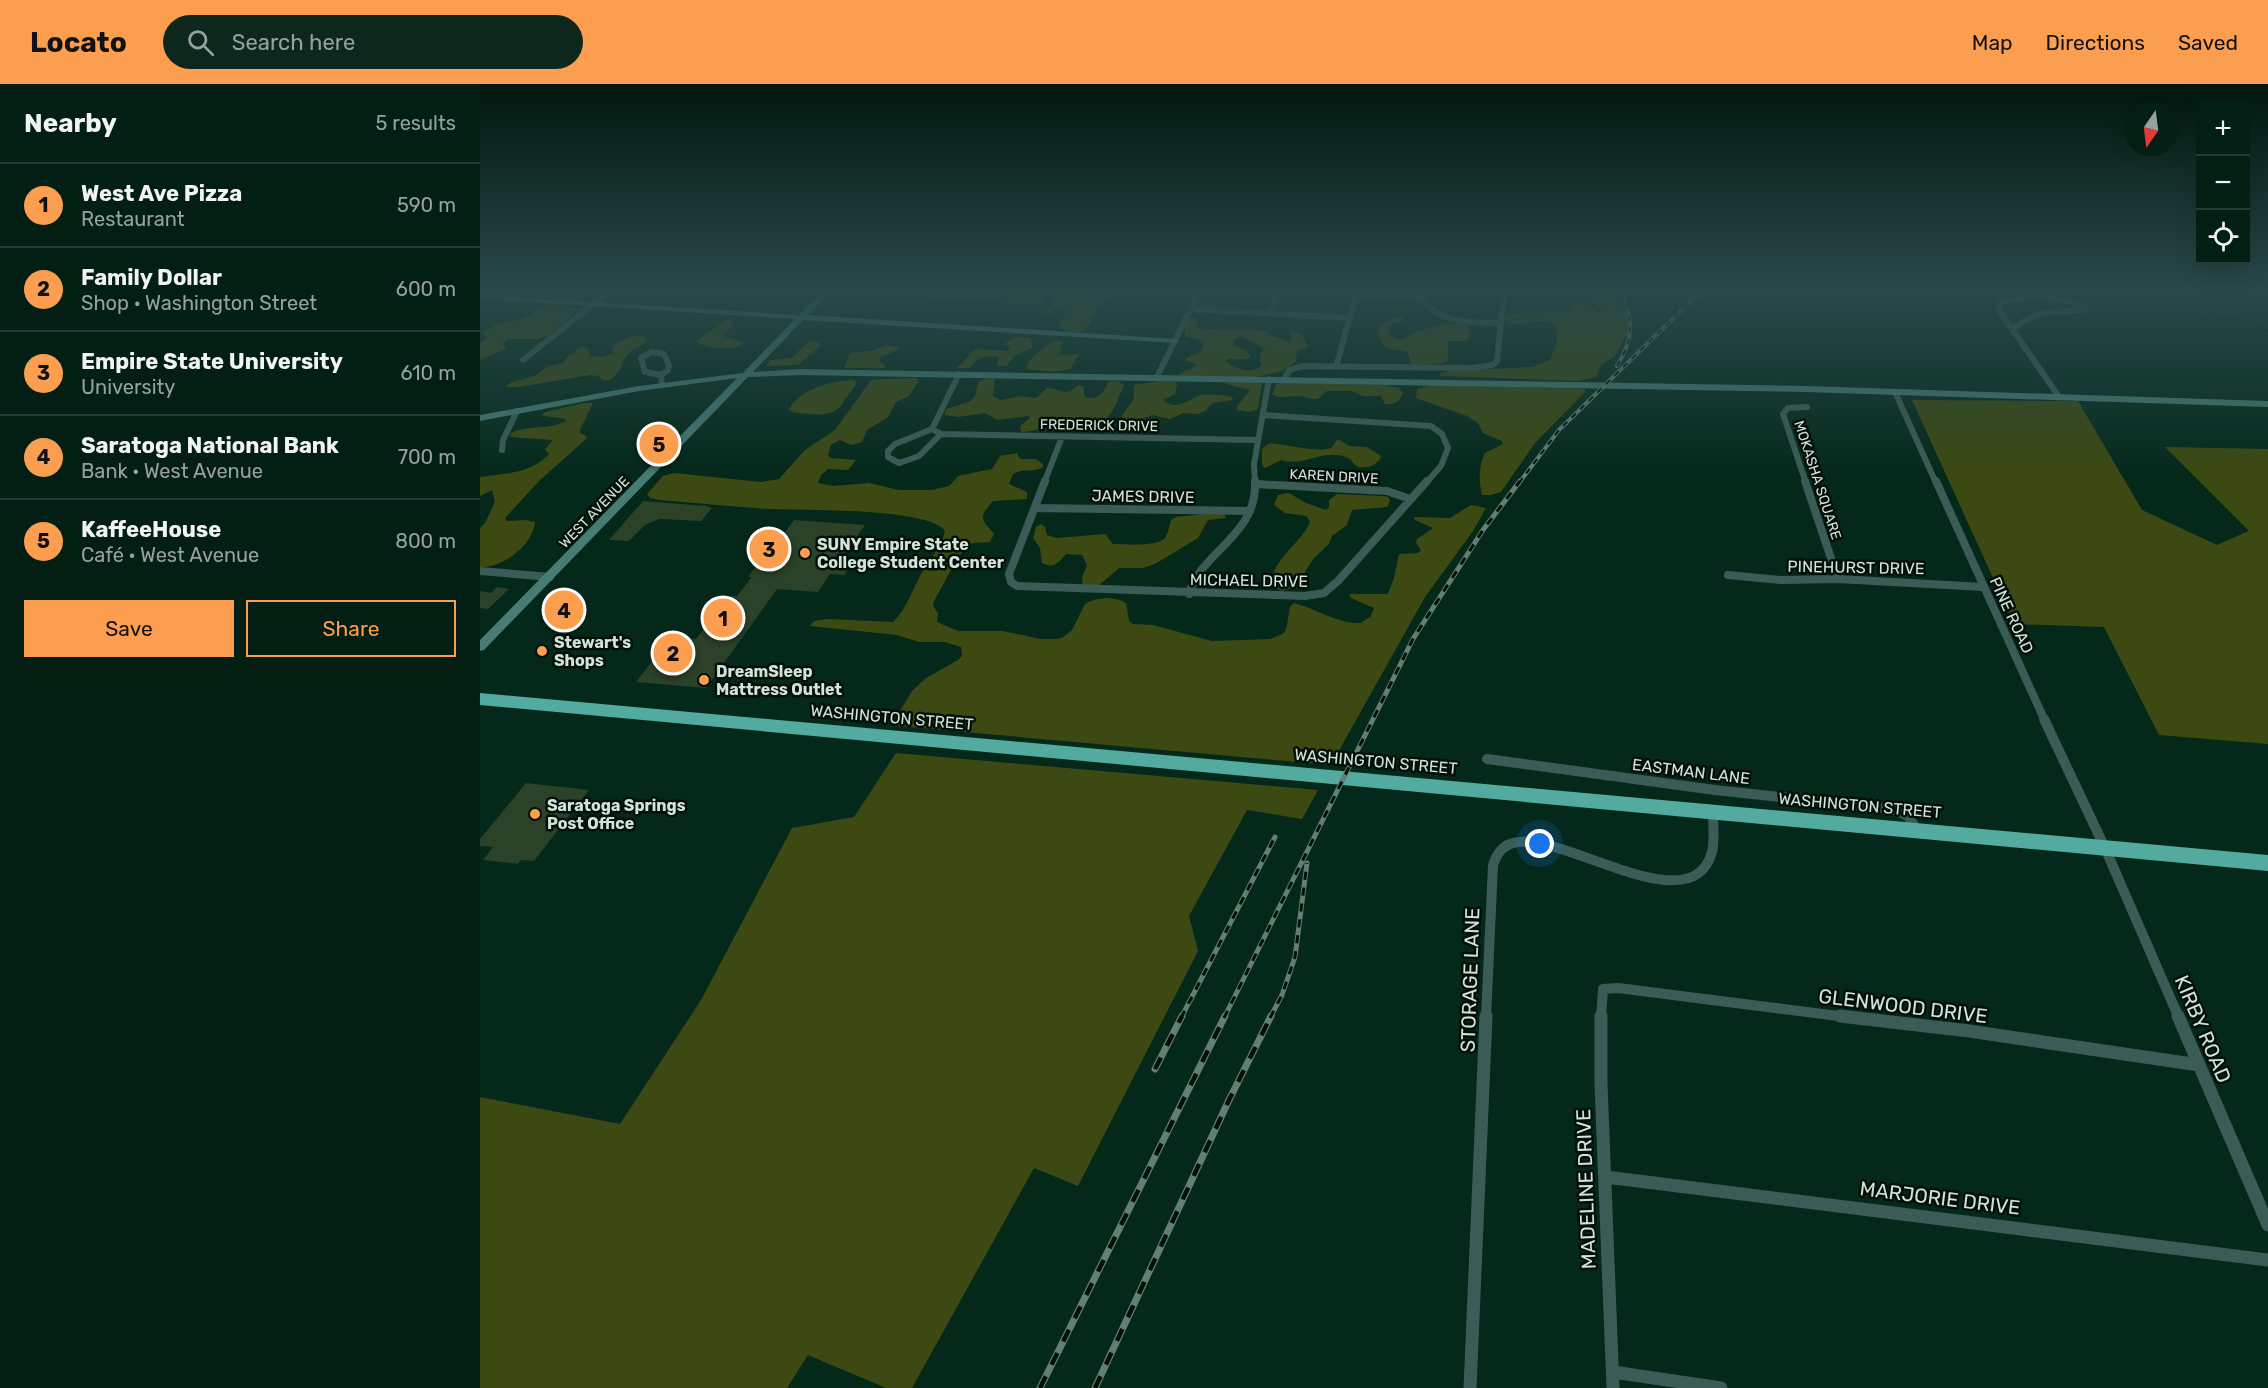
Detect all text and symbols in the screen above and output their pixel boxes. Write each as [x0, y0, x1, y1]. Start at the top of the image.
search box [163, 15, 583, 69]
text: Locato [30, 26, 127, 59]
icon: search [184, 26, 217, 59]
text: Search here [232, 29, 355, 56]
text: Map [1972, 30, 2013, 55]
text: Directions [2046, 30, 2145, 55]
text: Saved [2178, 30, 2238, 55]
north arrow [2124, 102, 2178, 156]
map controls [2196, 102, 2250, 264]
button: + [2196, 102, 2250, 156]
text: Nearby [24, 108, 117, 139]
text: 5 results [375, 111, 456, 135]
button: − [2196, 156, 2250, 210]
text: West Ave Pizza [81, 180, 242, 207]
text: 1 [39, 193, 48, 217]
text: 590 m [397, 193, 456, 217]
text: Restaurant [81, 207, 185, 231]
button: locate [2196, 210, 2250, 264]
text: Family Dollar [81, 264, 222, 291]
text: 2 [37, 277, 50, 301]
text: 600 m [396, 277, 456, 301]
text: Shop · Washington Street [81, 291, 317, 315]
text: Empire State University [81, 348, 343, 375]
text: 3 [37, 361, 50, 385]
text: 610 m [400, 361, 456, 385]
text: University [81, 375, 175, 399]
street label: FREDERICK DRIVE [1040, 416, 1158, 435]
street label: MOKASHA SQUARE [1790, 418, 1845, 542]
pin: 5 [640, 422, 678, 466]
text: Saratoga National Bank [81, 432, 339, 459]
text: 4 [37, 445, 50, 469]
text: 700 m [398, 445, 456, 469]
text: Bank · West Avenue [81, 459, 263, 483]
street label: KAREN DRIVE [1289, 466, 1379, 487]
street label: WEST AVENUE [556, 473, 633, 552]
street label: JAMES DRIVE [1091, 486, 1195, 507]
text: KaffeeHouse [81, 516, 221, 543]
pin: 3 [750, 526, 788, 572]
text: 5 [37, 529, 50, 553]
text: 800 m [395, 529, 456, 553]
place label: SUNY Empire State College Student Center [817, 535, 1005, 572]
text: Café · West Avenue [81, 543, 259, 567]
marker: SUNY Empire State College Student Center [798, 546, 812, 560]
street label: PINEHURST DRIVE [1787, 557, 1925, 578]
street label: MICHAEL DRIVE [1190, 570, 1308, 591]
street label: PINE ROAD [1986, 574, 2038, 656]
pin: 4 [544, 588, 584, 632]
pin: 1 [704, 596, 742, 640]
button: Save [24, 600, 234, 657]
button: Share [246, 600, 456, 657]
pin: 2 [654, 630, 692, 676]
place label: Stewart's Shops [554, 633, 631, 670]
marker: Stewart's Shops [535, 644, 549, 658]
place label: DreamSleep Mattress Outlet [716, 662, 843, 699]
marker: DreamSleep Mattress Outlet [697, 673, 711, 687]
street label: WASHINGTON STREET [810, 701, 974, 734]
street label: WASHINGTON STREET [1294, 745, 1458, 778]
street label: EASTMAN LANE [1631, 755, 1751, 788]
street label: WASHINGTON STREET [1778, 789, 1942, 822]
place label: Saratoga Springs Post Office [547, 796, 686, 833]
marker: Saratoga Springs Post Office [528, 807, 542, 821]
your location [1525, 829, 1554, 858]
street label: STORAGE LANE [1455, 907, 1485, 1053]
street label: KIRBY ROAD [2170, 972, 2236, 1086]
street label: GLENWOOD DRIVE [1817, 984, 1989, 1028]
street label: MADELINE DRIVE [1571, 1108, 1601, 1270]
street label: MARJORIE DRIVE [1858, 1176, 2022, 1220]

